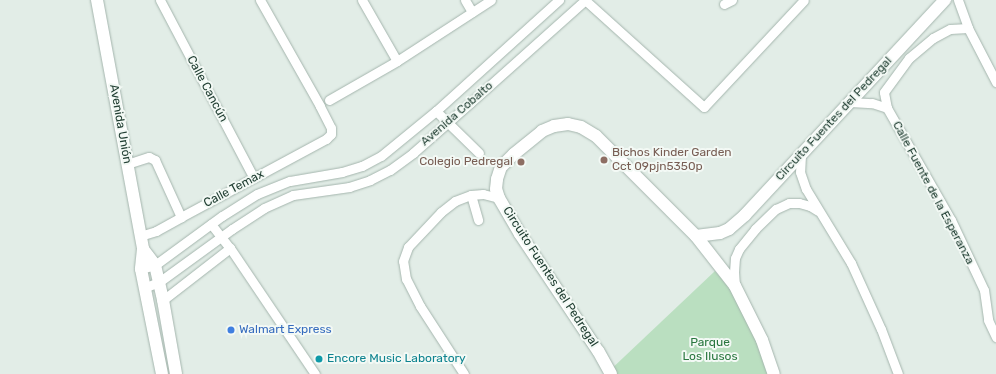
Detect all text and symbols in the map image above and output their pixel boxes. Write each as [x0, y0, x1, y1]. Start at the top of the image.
street label: Calle Cancún [183, 53, 231, 125]
street label: Circuito Fuentes del Pedregal [773, 54, 895, 184]
street label: Avenida Cobalto [418, 79, 496, 149]
street label: Avenida Unión [106, 83, 134, 165]
street label: Calle Fuente de la Esperanza [889, 119, 977, 267]
place label: Bichos Kinder Garden Cct 09pjn5350p [612, 146, 732, 174]
place label: Colegio Pedregal [419, 155, 513, 169]
marker: Bichos Kinder Garden Cct 09pjn5350p [599, 155, 609, 165]
marker: Colegio Pedregal [516, 157, 526, 167]
street label: Calle Temax [201, 167, 267, 211]
street label: Circuito Fuentes del Pedregal [499, 204, 601, 350]
place label: Walmart Express [239, 323, 332, 337]
marker: Walmart Express [226, 325, 236, 335]
park label: Parque Los Ilusos [682, 336, 738, 364]
place label: Encore Music Laboratory [327, 352, 466, 366]
marker: Encore Music Laboratory [314, 354, 324, 364]

